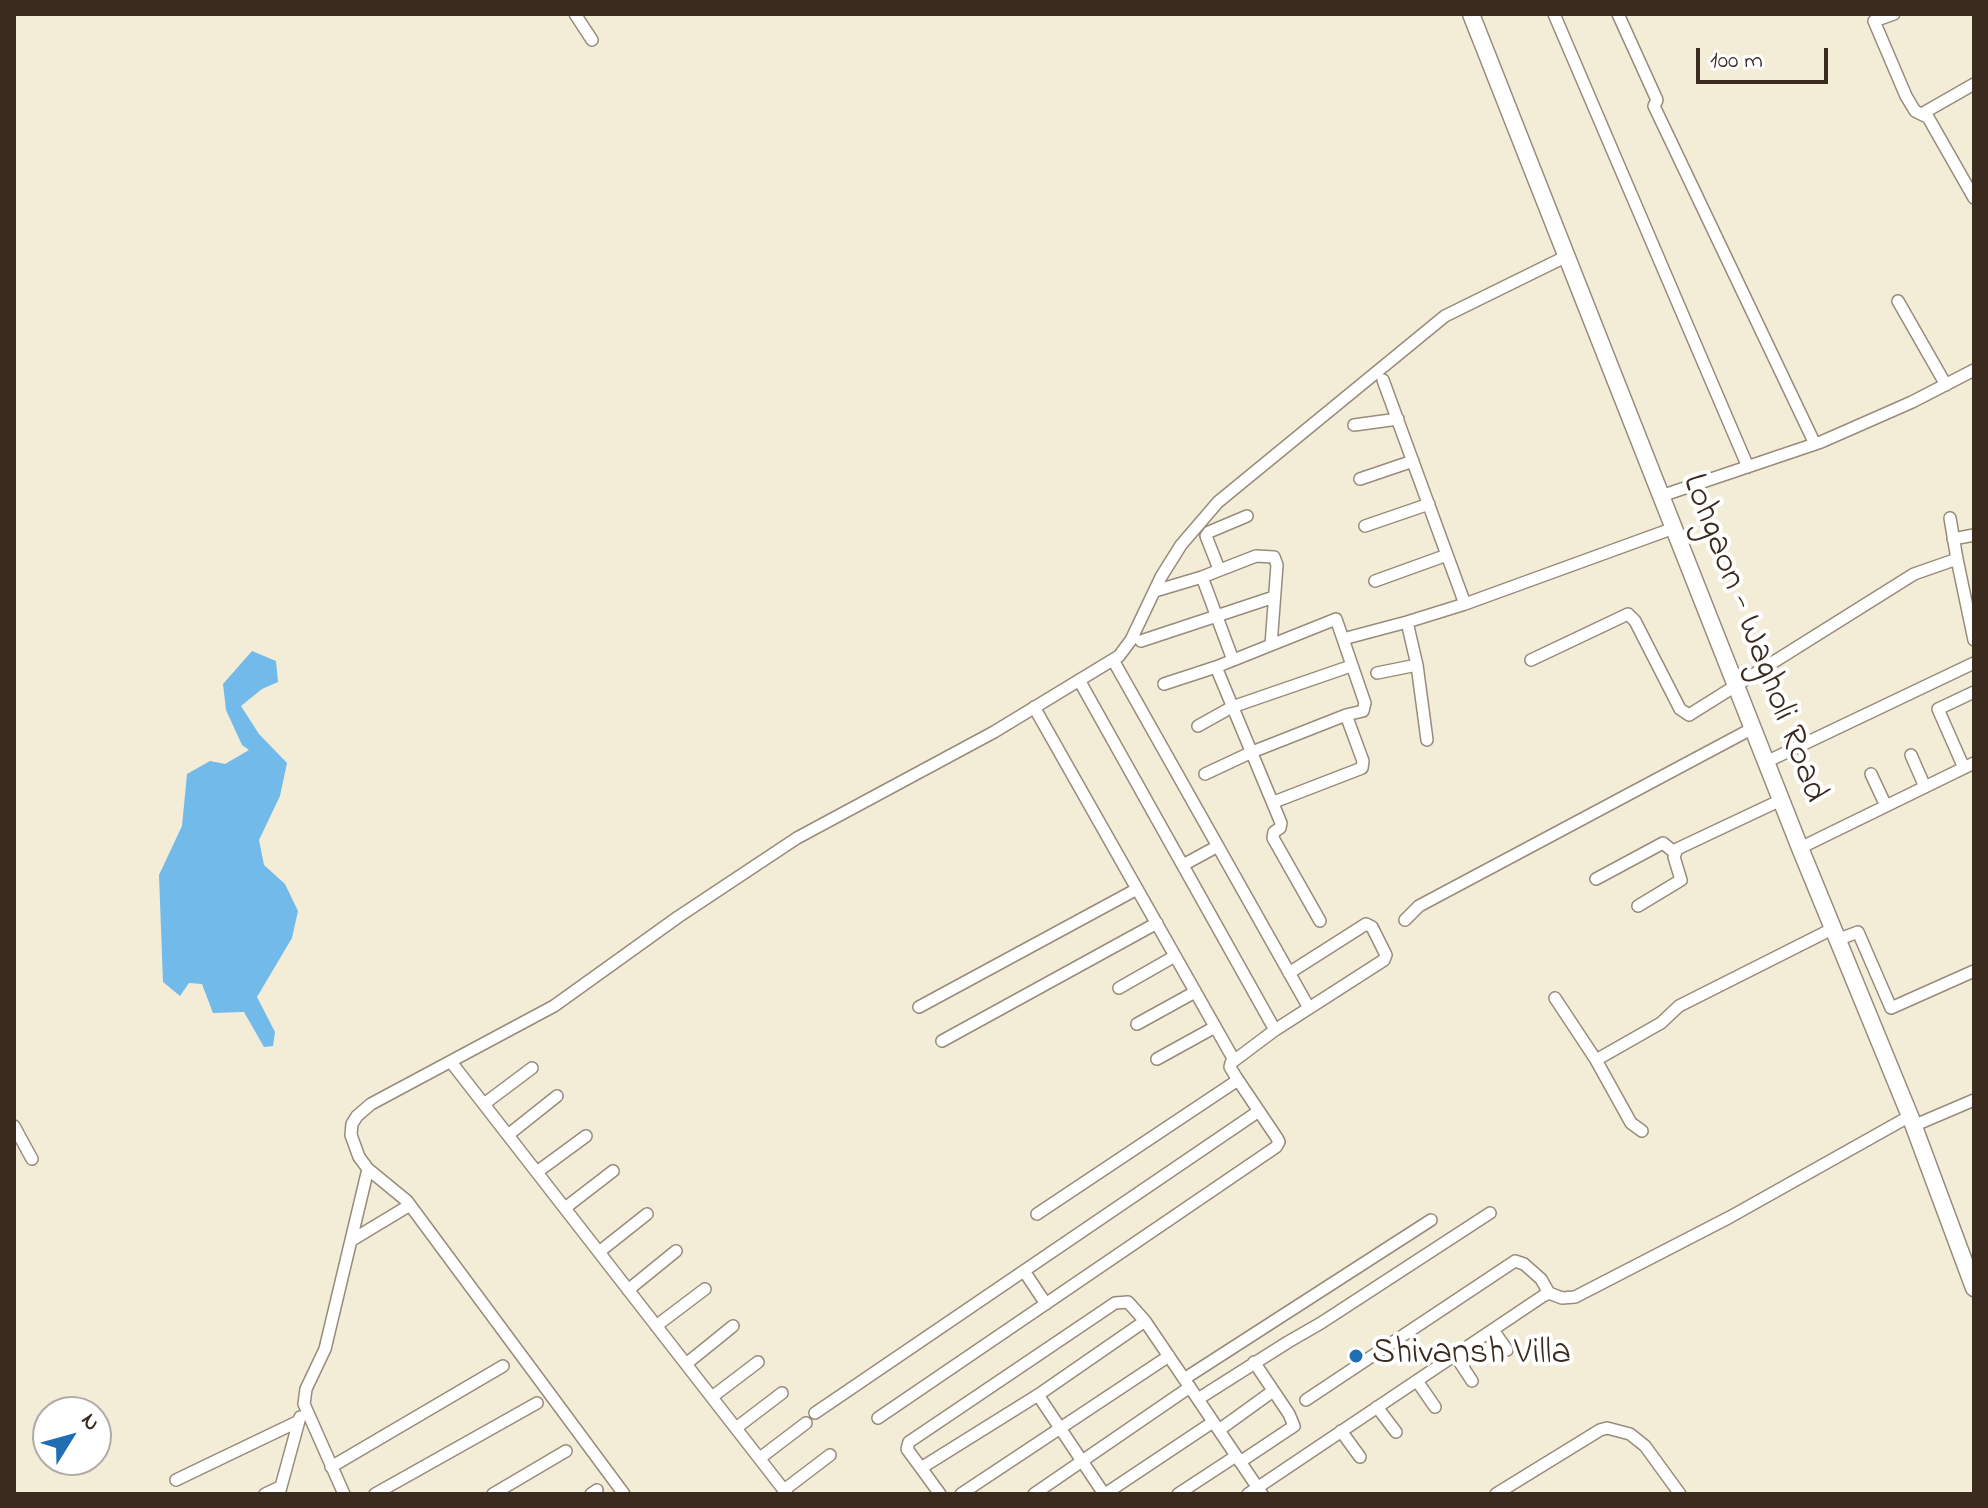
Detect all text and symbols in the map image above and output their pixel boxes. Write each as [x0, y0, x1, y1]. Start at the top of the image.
scale bar [1700, 32, 1832, 82]
text: 100 m [1710, 44, 1763, 79]
street label: Lohgaon - Wagholi Road [1669, 469, 1835, 809]
place label: Shivansh Villa [1372, 1334, 1571, 1378]
marker: Shivansh Villa [1347, 1347, 1365, 1365]
north arrow [32, 1396, 112, 1476]
text: N [72, 1407, 107, 1438]

